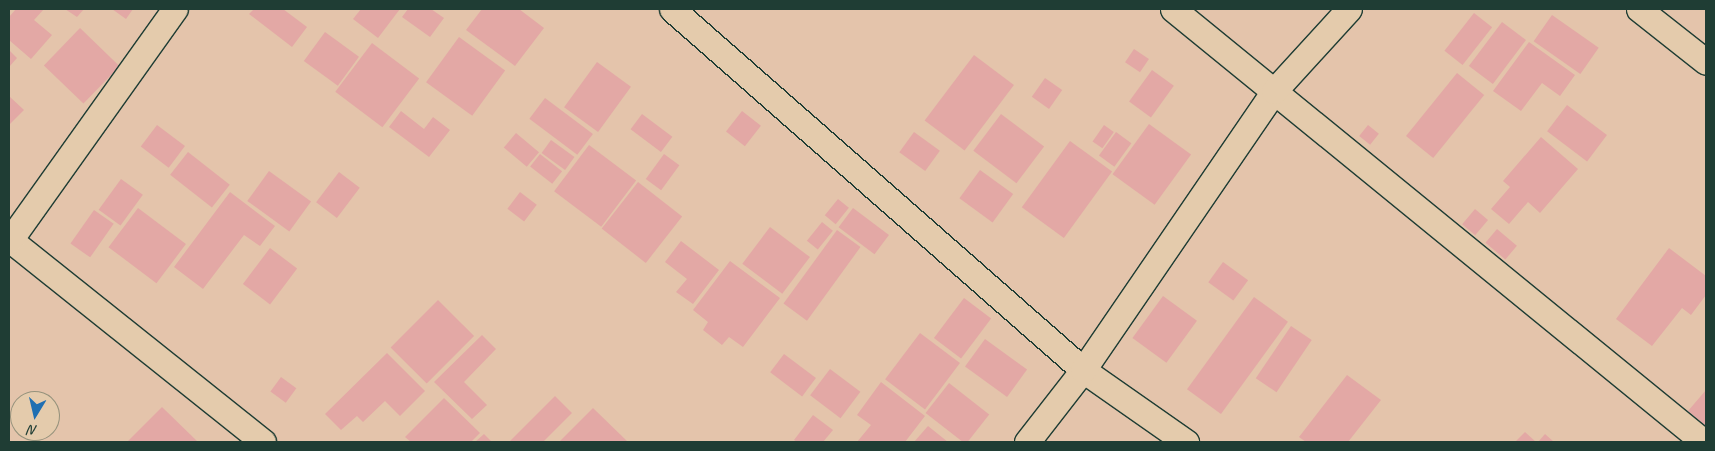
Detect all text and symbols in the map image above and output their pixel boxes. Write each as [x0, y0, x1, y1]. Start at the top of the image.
north arrow [10, 391, 60, 441]
text: N [27, 421, 38, 439]

